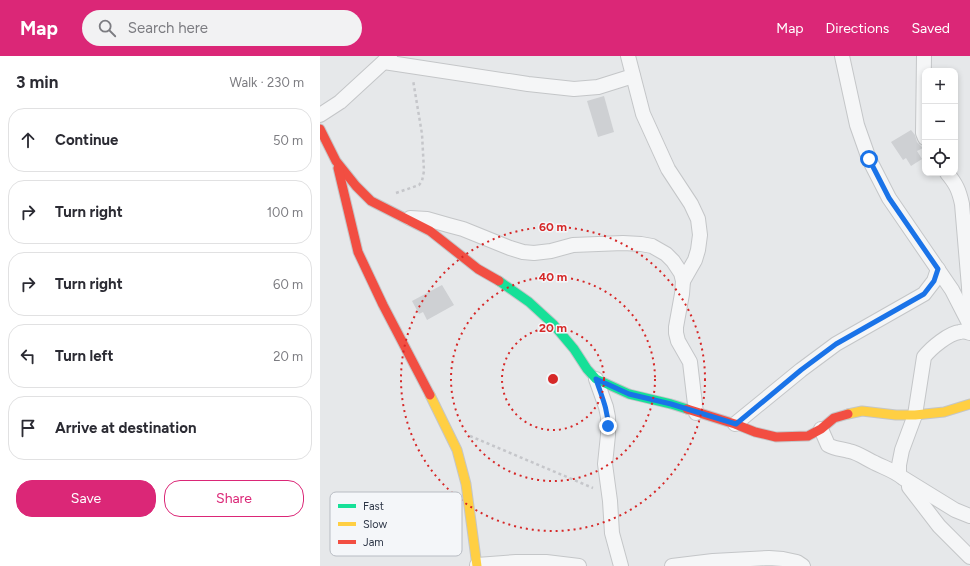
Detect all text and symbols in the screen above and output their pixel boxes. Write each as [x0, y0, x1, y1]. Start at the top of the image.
search box [82, 10, 362, 46]
text: Map [20, 17, 58, 40]
icon: search [96, 17, 118, 39]
text: Search here [128, 19, 208, 37]
text: Map [776, 20, 804, 37]
text: Directions [826, 20, 889, 37]
text: Saved [911, 20, 950, 37]
map controls [922, 68, 958, 176]
button: + [922, 68, 958, 104]
text: 3 min [16, 72, 58, 92]
text: Walk · 230 m [230, 75, 304, 90]
button: − [922, 104, 958, 140]
icon: ahead [17, 129, 39, 151]
text: Continue [55, 131, 118, 149]
text: 50 m [273, 133, 303, 148]
button: locate [922, 140, 958, 176]
route start [860, 150, 878, 168]
icon: right [17, 201, 39, 223]
text: Turn right [55, 203, 123, 221]
text: 100 m [267, 205, 303, 220]
text: 60 m [539, 220, 567, 234]
text: 40 m [539, 270, 567, 284]
icon: right [17, 273, 39, 295]
text: Turn right [55, 275, 123, 293]
text: 60 m [273, 277, 303, 292]
text: 20 m [539, 321, 567, 335]
icon: left [17, 345, 39, 367]
text: Turn left [55, 347, 113, 365]
text: 20 m [273, 349, 303, 364]
centre of rings [546, 372, 560, 386]
icon: arrive [17, 417, 39, 439]
route end [599, 417, 617, 435]
text: Arrive at destination [55, 419, 196, 437]
button: Save [16, 480, 156, 517]
button: Share [164, 480, 304, 517]
legend [330, 492, 462, 556]
text: Fast [363, 500, 384, 513]
text: Slow [363, 518, 387, 531]
text: Jam [363, 536, 384, 549]

